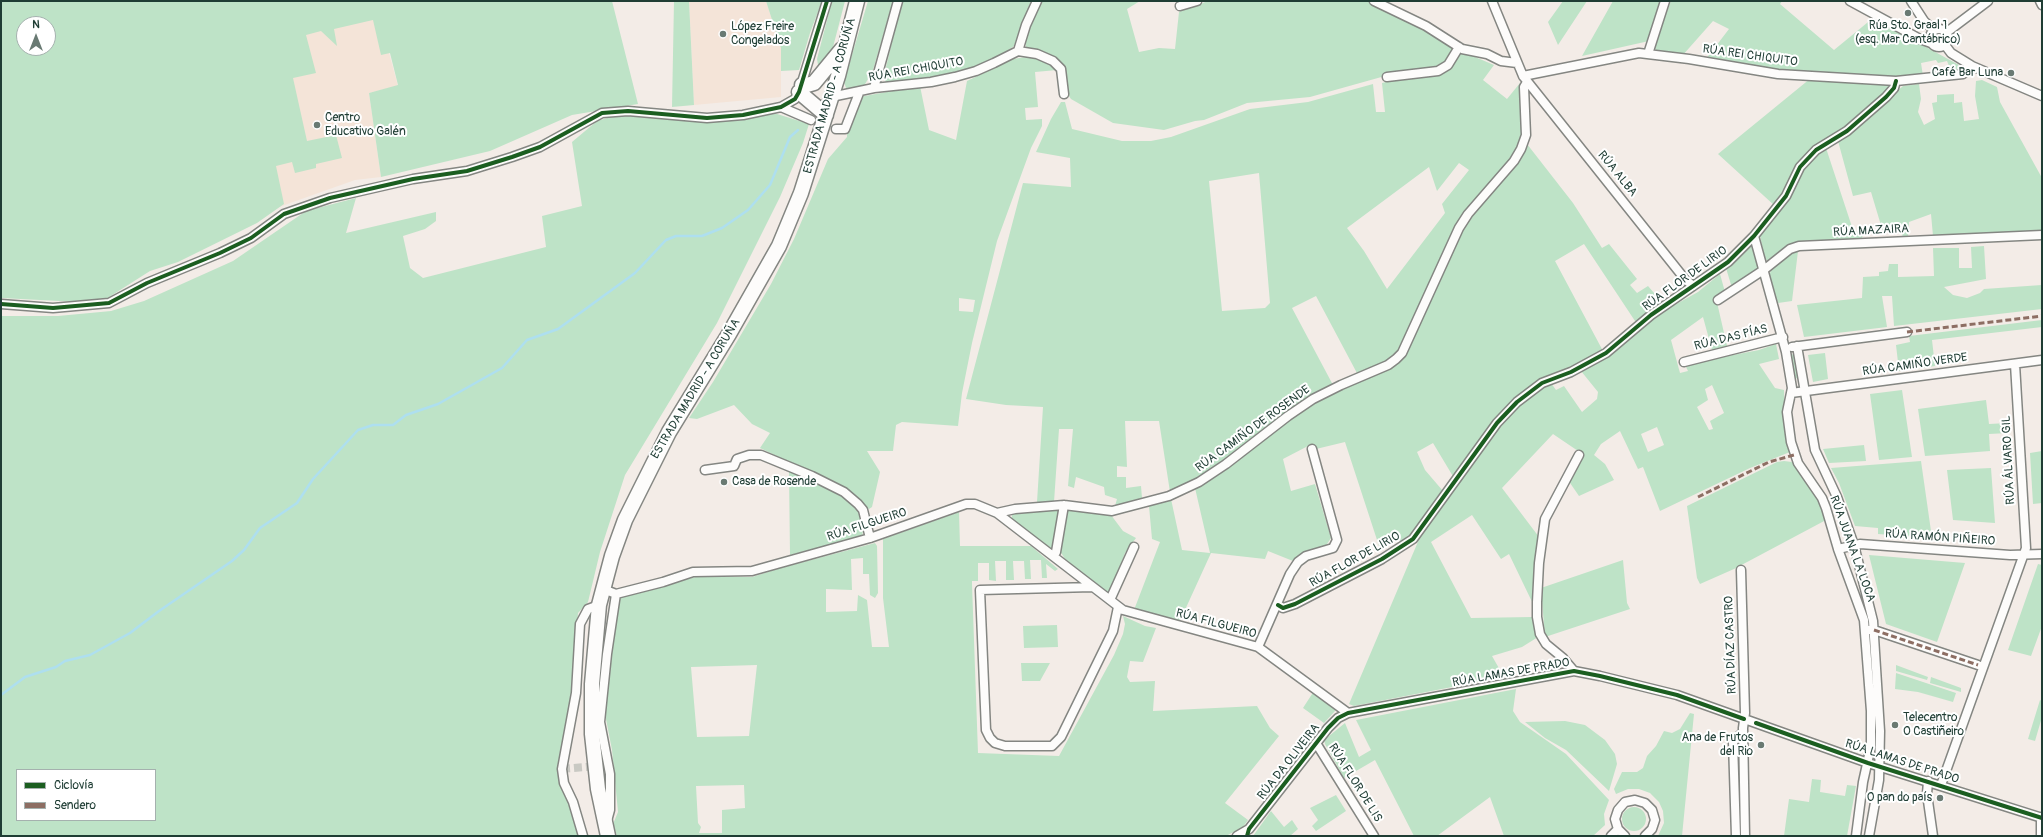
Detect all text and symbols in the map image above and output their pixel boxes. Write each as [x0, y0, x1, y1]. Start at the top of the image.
marker: Rúa Sto. Graal 1 (esq. Mar Cantábrico) [1903, 8, 1913, 18]
north arrow [16, 16, 56, 56]
street label: ESTRADA MADRID - A CORUÑA [801, 17, 859, 175]
text: N [32, 18, 40, 31]
place label: Rúa Sto. Graal 1 (esq. Mar Cantábrico) [1855, 19, 1961, 47]
place label: López Freire Congelados [731, 20, 794, 48]
marker: López Freire Congelados [718, 29, 728, 39]
street label: RÚA REI CHIQUITO [1702, 42, 1798, 70]
street label: RÚA REI CHIQUITO [868, 55, 964, 85]
place label: Café Bar Luna [1932, 66, 2003, 80]
marker: Café Bar Luna [2006, 68, 2016, 78]
place label: Centro Educativo Galén [325, 111, 406, 139]
marker: Centro Educativo Galén [312, 120, 322, 130]
street label: RÚA ALBA [1594, 148, 1640, 200]
street label: RÚA MAZAIRA [1833, 222, 1909, 240]
street label: RÚA FLOR DE LIRIO [1640, 243, 1730, 315]
street label: ESTRADA MADRID - A CORUÑA [648, 316, 744, 462]
street label: RÚA DAS PÍAS [1693, 322, 1769, 354]
street label: RÚA CAMIÑO VERDE [1862, 351, 1968, 379]
street label: RÚA CAMIÑO DE ROSENDE [1193, 383, 1313, 475]
street label: RÚA ÁLVARO GIL [1999, 415, 2019, 505]
place label: Casa de Rosende [732, 475, 816, 489]
marker: Casa de Rosende [719, 477, 729, 487]
street label: RÚA JUANA LA LOCA [1826, 494, 1878, 604]
street label: RÚA FILGUEIRO [825, 505, 909, 545]
street label: RÚA RAMÓN PIÑEIRO [1884, 527, 1996, 549]
street label: RÚA FLOR DE LIRIO [1307, 529, 1403, 591]
street label: RÚA DÍAZ CASTRO [1722, 596, 1740, 694]
street label: RÚA FILGUEIRO [1174, 606, 1258, 642]
street label: RÚA LAMAS DE PRADO [1451, 656, 1571, 690]
place label: Telecentro O Castiñeiro [1903, 711, 1964, 739]
marker: Telecentro O Castiñeiro [1890, 720, 1900, 730]
street label: RÚA DA OLIVEIRA [1255, 721, 1323, 803]
place label: Ana de Frutos del Rio [1682, 731, 1753, 759]
street label: RÚA LAMAS DE PRADO [1843, 737, 1961, 787]
marker: Ana de Frutos del Rio [1756, 740, 1766, 750]
street label: RÚA FLOR DE LIS [1325, 741, 1385, 825]
legend [16, 769, 156, 821]
text: Ciclovía [54, 778, 93, 793]
place label: O pan do país [1867, 791, 1932, 805]
marker: O pan do país [1935, 793, 1945, 803]
text: Sendero [54, 798, 96, 813]

